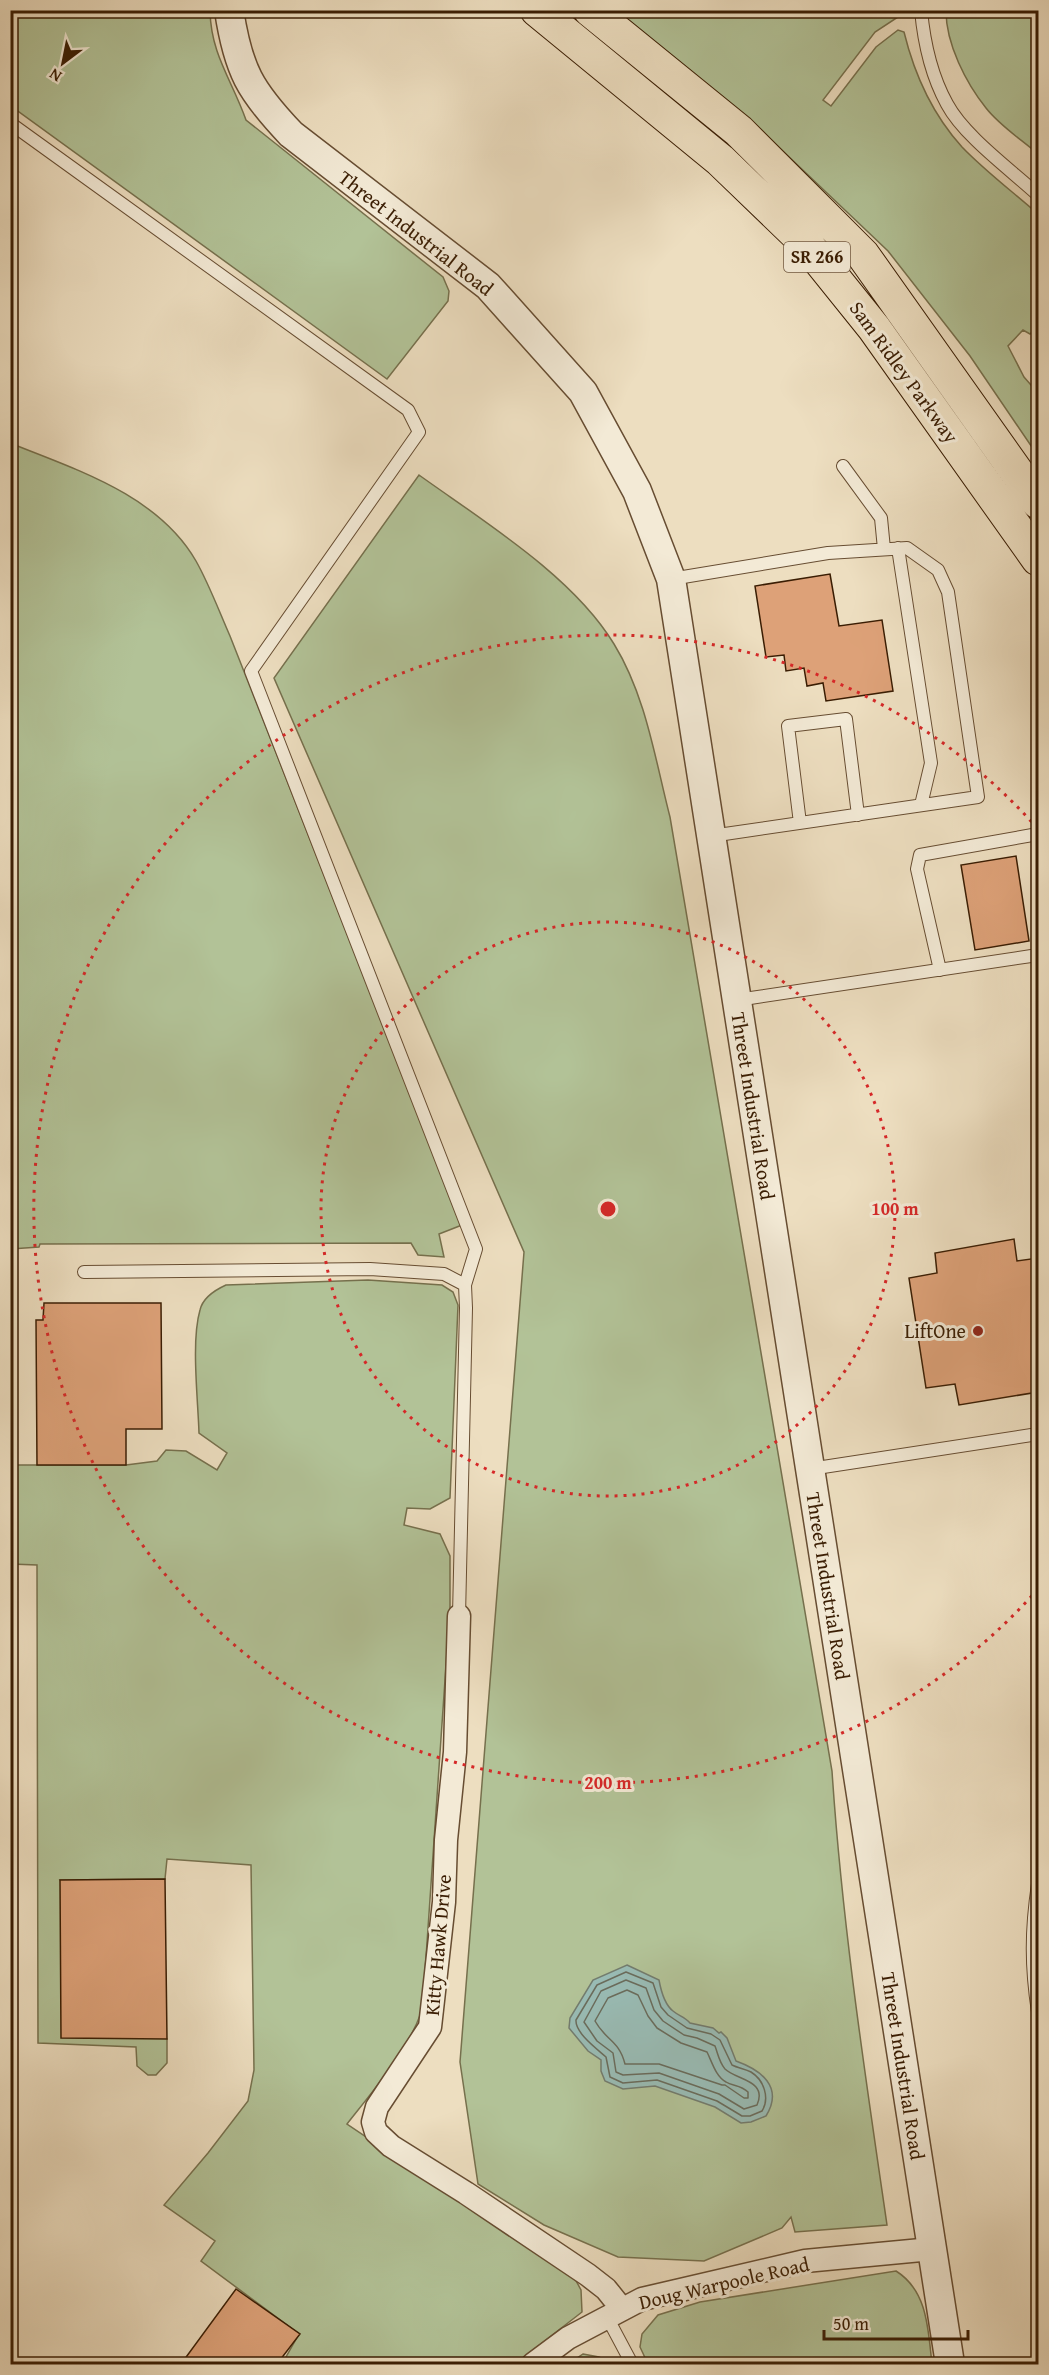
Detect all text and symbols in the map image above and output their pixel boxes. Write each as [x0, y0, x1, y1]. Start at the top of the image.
north arrow [33, 33, 93, 93]
text: N [44, 63, 66, 89]
street label: Threet Industrial Road [333, 163, 500, 303]
road number: SR 266 [784, 242, 850, 272]
street label: Sam Ridley Parkway [843, 295, 966, 449]
street label: Threet Industrial Road [724, 1010, 783, 1202]
text: 100 m [871, 1195, 919, 1222]
centre of rings [598, 1199, 618, 1219]
place label: LiftOne [904, 1316, 966, 1345]
marker: LiftOne [971, 1324, 985, 1338]
street label: Threet Industrial Road [799, 1490, 858, 1682]
text: 200 m [584, 1769, 632, 1796]
street label: Kitty Hawk Drive [417, 1873, 458, 2017]
street label: Threet Industrial Road [874, 1970, 933, 2162]
street label: Doug Warpoole Road [636, 2249, 812, 2316]
scale bar [824, 2303, 968, 2341]
text: 50 m [833, 2310, 869, 2337]

